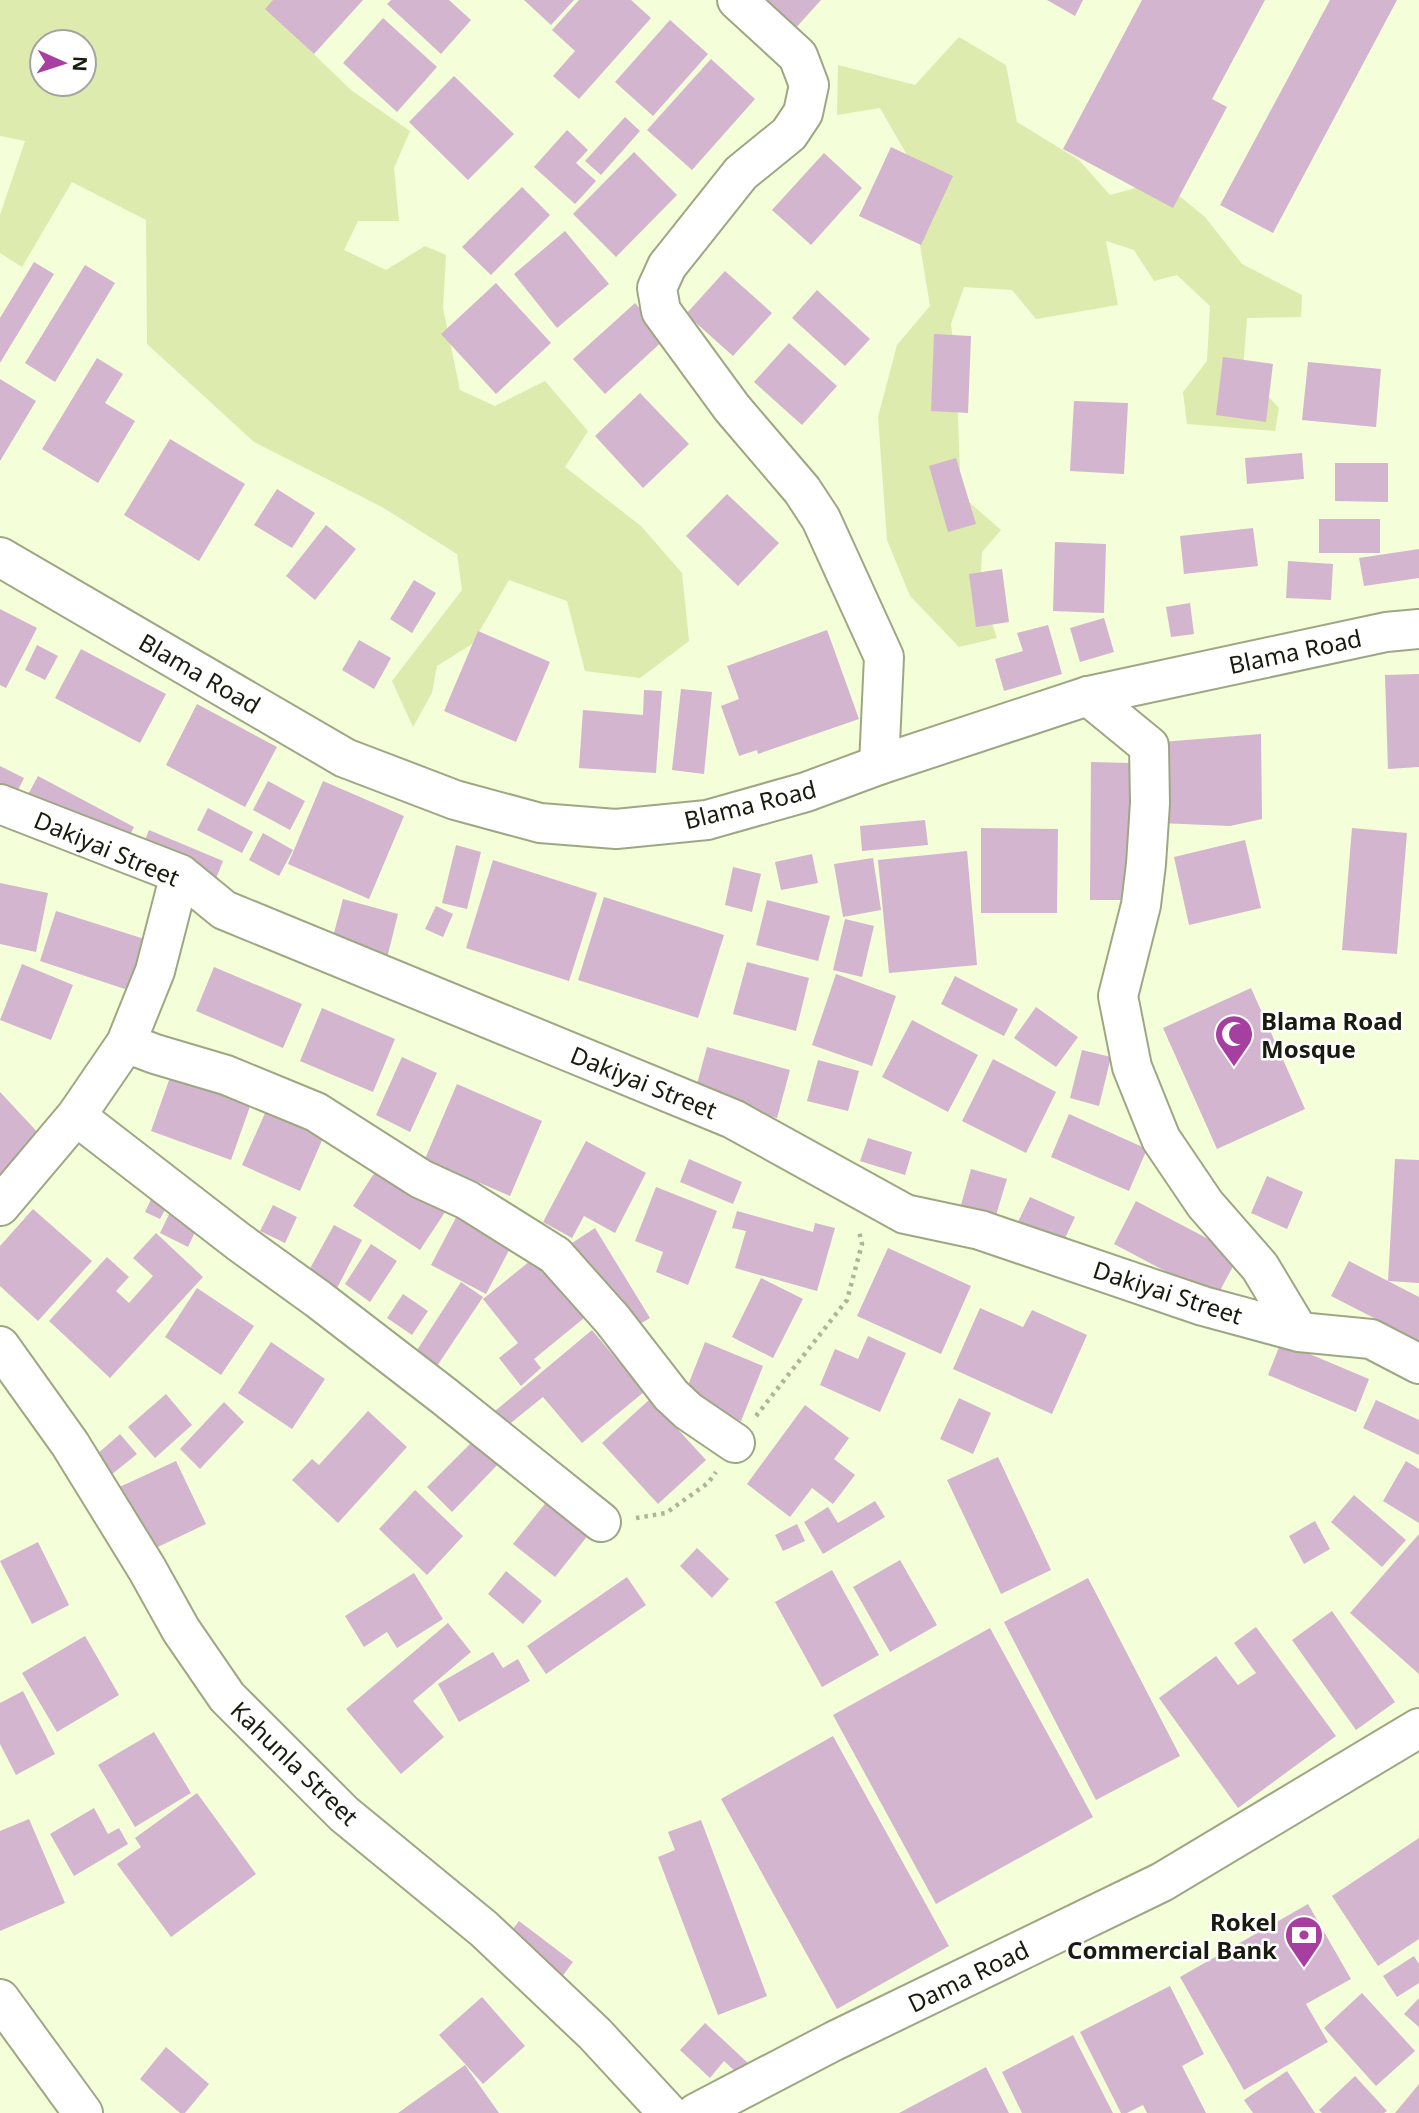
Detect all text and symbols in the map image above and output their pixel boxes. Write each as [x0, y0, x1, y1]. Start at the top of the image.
north arrow [28, 28, 98, 98]
text: N [67, 55, 93, 72]
street label: Blama Road [1226, 621, 1364, 681]
street label: Blama Road [133, 625, 267, 721]
street label: Blama Road [680, 772, 820, 836]
street label: Dakiyai Street [29, 803, 185, 894]
place label: Blama Road Mosque [1261, 1004, 1403, 1065]
mosque icon: Blama Road Mosque [1213, 1013, 1255, 1068]
street label: Dakiyai Street [566, 1038, 722, 1126]
street label: Dakiyai Street [1089, 1252, 1247, 1332]
street label: Kahunla Street [224, 1694, 366, 1833]
place label: Rokel Commercial Bank [1067, 1905, 1277, 1966]
bank icon: Rokel Commercial Bank [1283, 1914, 1325, 1969]
street label: Dama Road [902, 1932, 1034, 2020]

